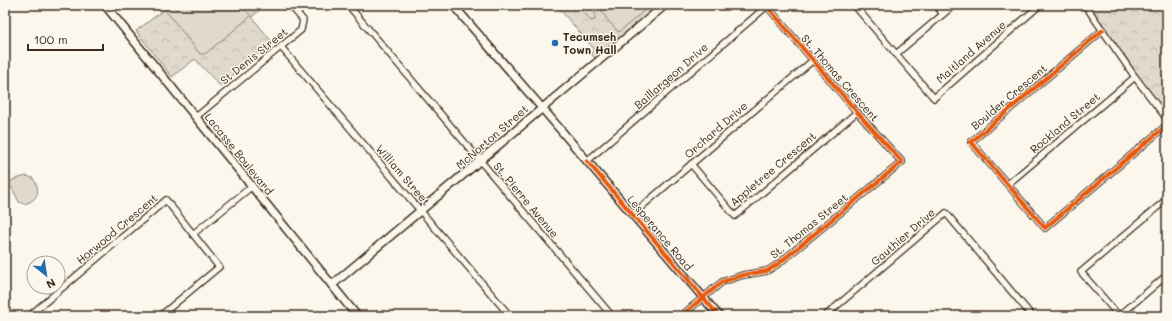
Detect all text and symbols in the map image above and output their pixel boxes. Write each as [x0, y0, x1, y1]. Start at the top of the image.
street label: Maitland Avenue [933, 17, 1009, 86]
street label: St Denis Street [217, 24, 290, 87]
scale bar [28, 26, 103, 52]
place label: Tecumseh Town Hall [563, 29, 617, 57]
text: 100 m [34, 31, 68, 47]
street label: St. Thomas Crescent [798, 31, 883, 125]
marker: Tecumseh Town Hall [550, 38, 560, 48]
street label: Baillargeon Drive [631, 39, 711, 112]
street label: Boulder Crescent [968, 60, 1050, 133]
street label: Rockland Street [1026, 89, 1103, 156]
street label: Orchard Drive [681, 98, 750, 161]
street label: McNorton Street [452, 101, 531, 172]
street label: Lacasse Boulevard [202, 110, 277, 198]
street label: Appletree Crescent [726, 128, 819, 209]
street label: William Street [373, 141, 434, 208]
street label: St. Pierre Avenue [490, 159, 563, 241]
street label: St. Thomas Street [767, 189, 851, 262]
street label: Horwood Crescent [73, 190, 161, 267]
street label: Lesperance Road [624, 192, 696, 274]
street label: Gauthier Drive [867, 204, 938, 269]
north arrow [26, 255, 66, 295]
text: N [44, 276, 59, 293]

